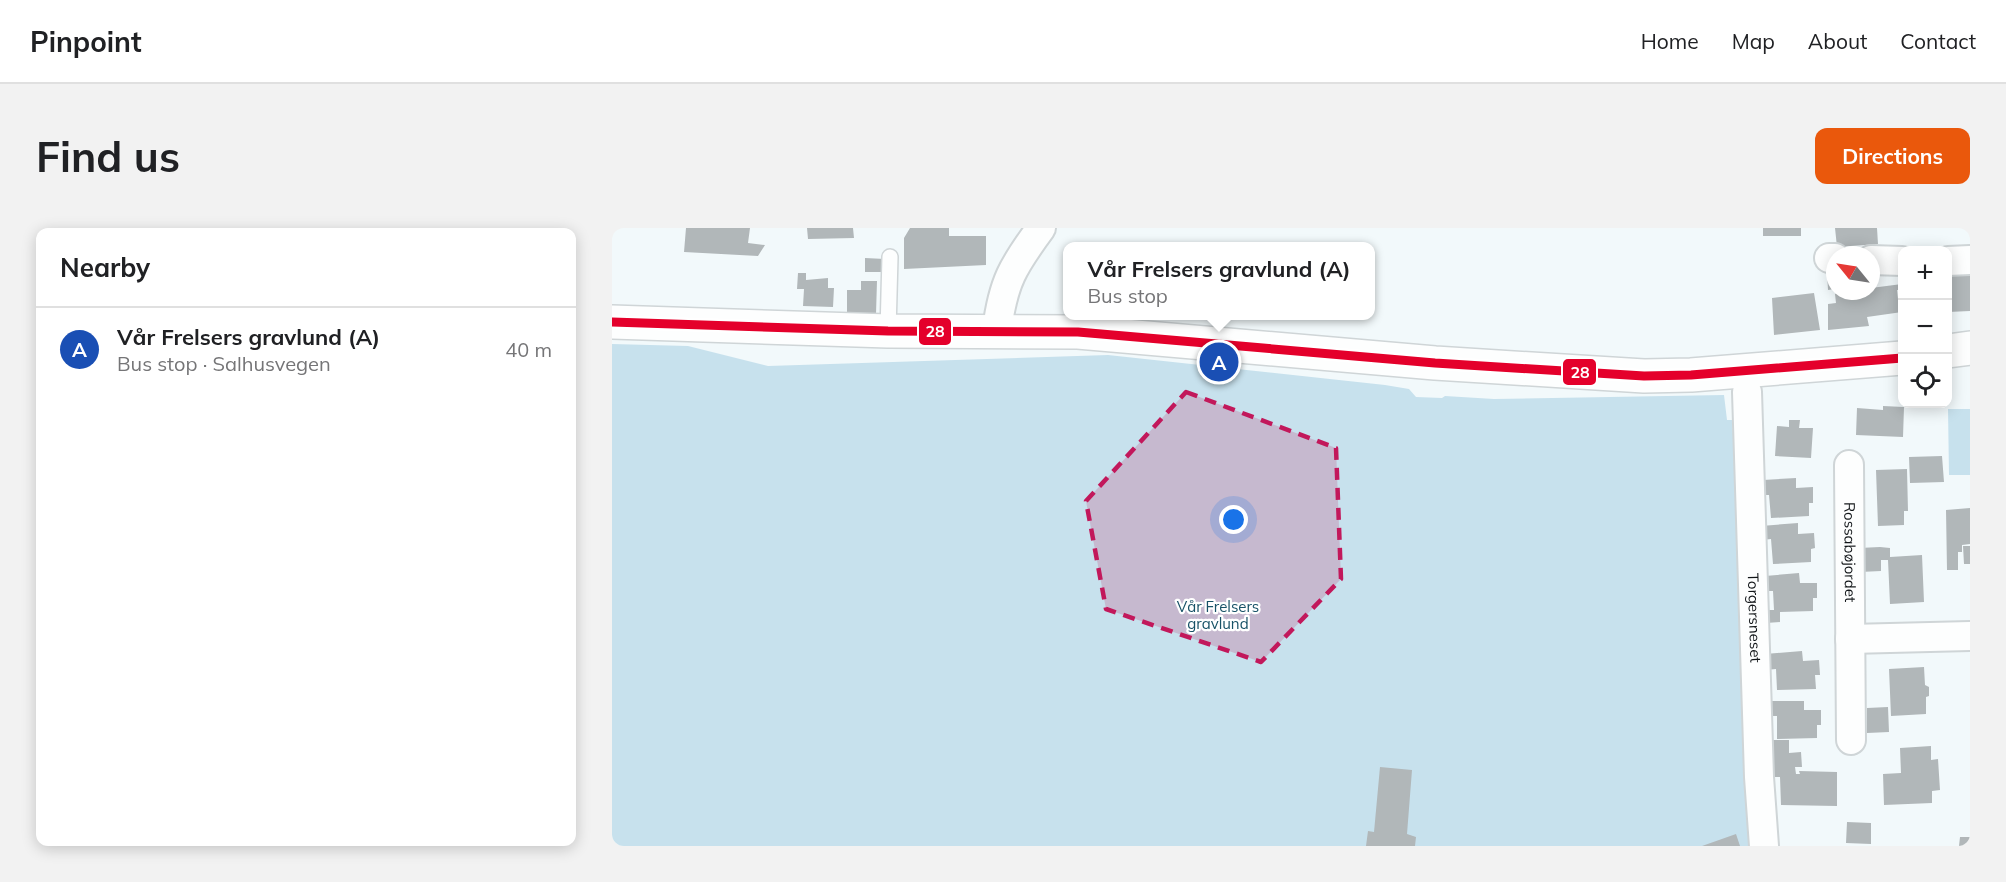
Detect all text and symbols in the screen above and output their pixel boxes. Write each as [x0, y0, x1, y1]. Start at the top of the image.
text: Pinpoint [30, 24, 142, 59]
text: Home [1641, 28, 1699, 54]
text: Map [1732, 28, 1775, 54]
text: About [1808, 28, 1867, 54]
text: Contact [1900, 28, 1976, 54]
button: Directions [1815, 128, 1970, 184]
text: Find us [36, 130, 180, 183]
popup [1063, 242, 1375, 320]
north arrow [1826, 246, 1880, 300]
map controls [1898, 246, 1952, 408]
button: + [1898, 246, 1952, 300]
text: Nearby [60, 251, 150, 284]
text: Vår Frelsers gravlund (A) [1087, 255, 1351, 283]
text: Bus stop [1087, 283, 1168, 308]
button: − [1898, 300, 1952, 354]
line badge: 28 [918, 317, 952, 346]
text: 28 [925, 321, 945, 341]
text: Vår Frelsers gravlund (A) [117, 323, 380, 351]
text: A [72, 337, 87, 362]
text: 40 m [505, 337, 552, 362]
pin: A [1200, 340, 1238, 384]
text: Bus stop · Salhusvegen [117, 351, 331, 376]
button: locate [1898, 354, 1952, 408]
line badge: 28 [1562, 358, 1597, 386]
text: 28 [1570, 362, 1590, 382]
street label: Rossabøjordet [1840, 502, 1860, 602]
your location [1219, 505, 1248, 534]
street label: Torgersneset [1744, 573, 1765, 663]
park label: Vår Frelsers gravlund [1177, 597, 1259, 633]

